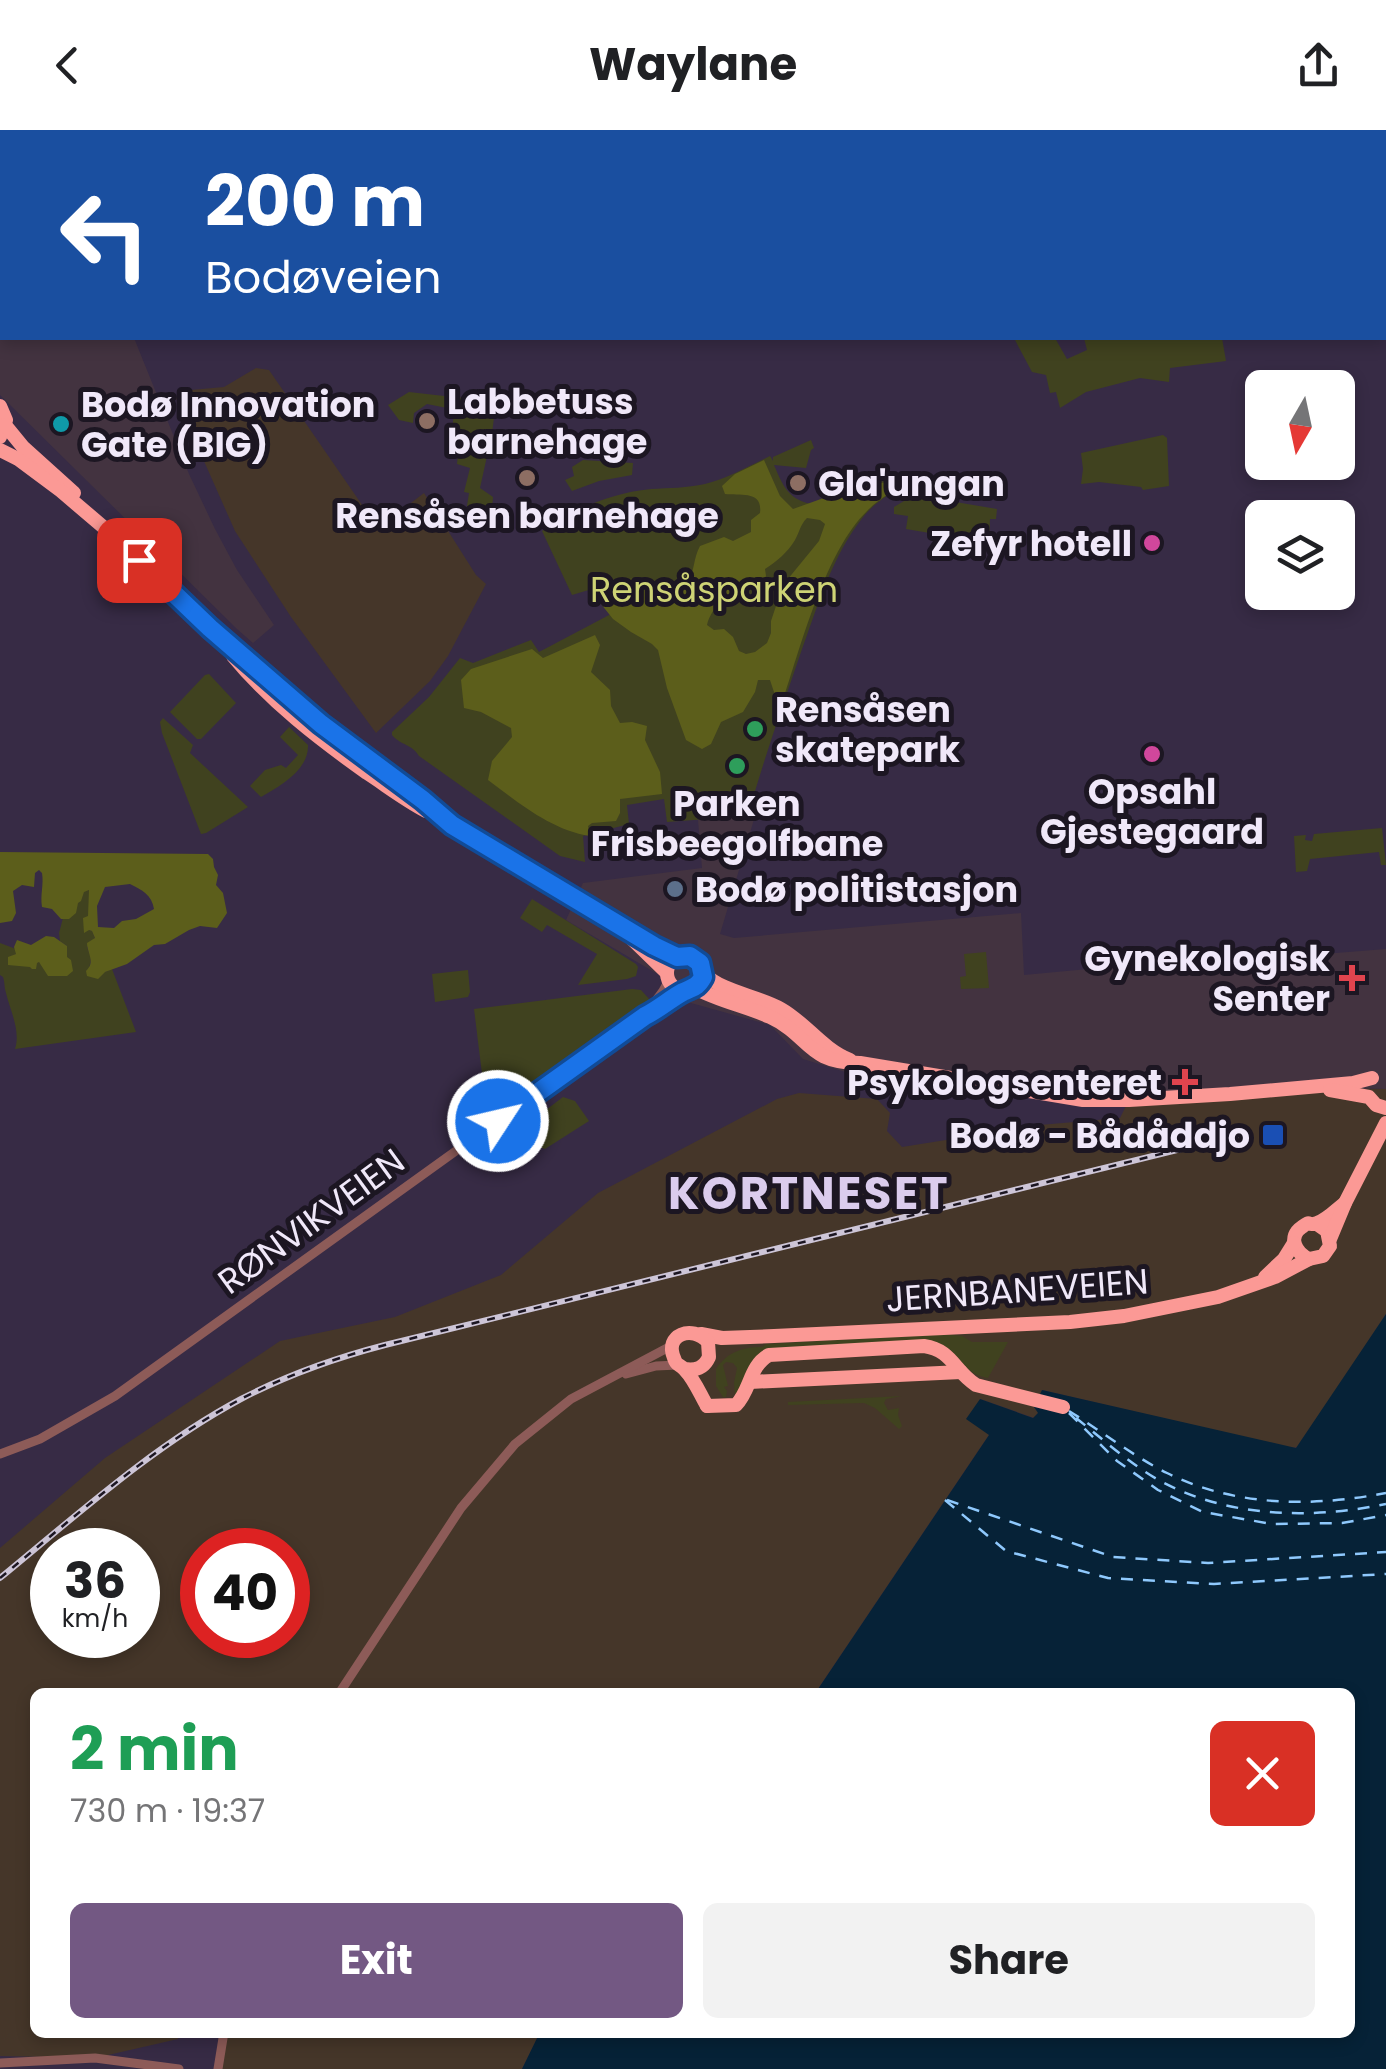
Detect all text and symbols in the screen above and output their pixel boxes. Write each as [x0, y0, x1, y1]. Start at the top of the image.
text: Waylane [589, 33, 797, 96]
icon: back [40, 38, 95, 93]
icon: share [1291, 38, 1346, 93]
text: 200 m [205, 152, 425, 251]
icon: left [40, 170, 170, 300]
text: Bodøveien [205, 246, 442, 309]
north arrow [1245, 370, 1355, 480]
map controls [1245, 370, 1355, 610]
place label: Labbetuss barnehage [447, 377, 647, 466]
place label: Bodø Innovation Gate (BIG) [81, 380, 375, 469]
marker: Labbetuss barnehage [416, 410, 438, 432]
marker: Bodø Innovation Gate (BIG) [50, 413, 72, 435]
place label: Gla'ungan [818, 459, 1005, 508]
marker: Rensåsen barnehage [516, 467, 538, 489]
marker: Gla'ungan [787, 472, 809, 494]
place label: Rensåsen barnehage [335, 491, 719, 540]
button: layers [1245, 500, 1355, 610]
pin [97, 518, 182, 603]
place label: Zefyr hotell [930, 519, 1132, 568]
marker: Zefyr hotell [1141, 532, 1163, 554]
icon: arrive [112, 533, 167, 588]
park label: Rensåsparken [590, 565, 838, 614]
place label: Rensåsen skatepark [775, 685, 960, 774]
marker: Rensåsen skatepark [744, 718, 766, 740]
marker: Opsahl Gjestegaard [1141, 743, 1163, 765]
marker: Parken Frisbeegolfbane [726, 755, 748, 777]
place label: Opsahl Gjestegaard [1040, 767, 1264, 856]
place label: Parken Frisbeegolfbane [591, 779, 883, 868]
place label: Bodø politistasjon [695, 865, 1018, 914]
marker: Bodø politistasjon [664, 878, 686, 900]
place label: Gynekologisk Senter [1084, 934, 1330, 1023]
marker: Gynekologisk Senter [1339, 965, 1365, 991]
place label: Psykologsenteret [847, 1058, 1162, 1107]
position arrow [446, 1069, 550, 1173]
marker: Psykologsenteret [1172, 1069, 1198, 1095]
place label: Bodø - Bådåddjo [949, 1111, 1250, 1160]
marker: Bodø - Bådåddjo [1260, 1122, 1286, 1148]
street label: RØNVIKVEIEN [208, 1137, 414, 1305]
district label: KORTNESET [668, 1162, 950, 1225]
street label: JERNBANEVEIEN [884, 1256, 1150, 1324]
speed limit sign: 40 [180, 1528, 310, 1658]
text: 36 [64, 1545, 126, 1616]
text: km/h [62, 1601, 128, 1636]
text: 2 min [70, 1707, 239, 1791]
button: close [1210, 1721, 1315, 1826]
text: 730 m · 19:37 [70, 1788, 265, 1833]
button: Exit [70, 1903, 683, 2018]
button: Share [703, 1903, 1315, 2018]

